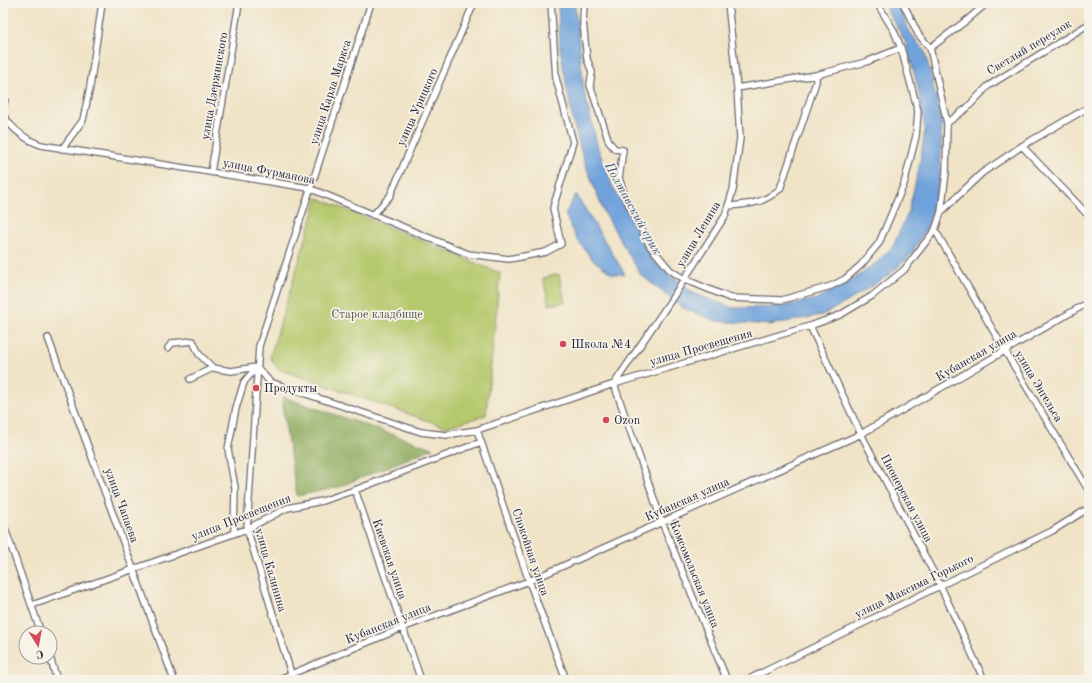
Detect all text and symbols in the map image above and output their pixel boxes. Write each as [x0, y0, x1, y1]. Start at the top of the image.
street label: Светлый переулок [985, 18, 1074, 78]
street label: улица Дзержинского [200, 31, 230, 141]
street label: улица Карла Маркса [308, 38, 354, 146]
street label: улица Урицкого [395, 67, 441, 148]
street label: улица Фурманова [222, 157, 316, 187]
water label: Полтавский ерик [601, 159, 664, 257]
street label: улица Ленина [675, 199, 723, 270]
park label: Старое кладбище [331, 309, 423, 321]
street label: улица Просвещения [649, 328, 754, 368]
street label: Кубанская улица [934, 328, 1019, 384]
marker: Школа №4 [558, 339, 568, 349]
place label: Школа №4 [571, 339, 631, 351]
street label: улица Энгельса [1012, 349, 1064, 424]
marker: Продукты [251, 383, 261, 393]
place label: Продукты [264, 383, 317, 395]
marker: Ozon [601, 415, 611, 425]
place label: Ozon [614, 415, 641, 427]
street label: Пионерская улица [878, 453, 934, 544]
street label: улица Чапаева [102, 466, 140, 544]
street label: Кубанская улица [643, 476, 731, 524]
street label: улица Просвещения [190, 492, 293, 543]
street label: Спокойная улица [509, 507, 551, 598]
street label: Киевская улица [370, 518, 408, 601]
street label: Комсомольская улица [667, 519, 721, 630]
street label: улица Калинина [252, 527, 288, 614]
street label: улица Максима Горького [853, 553, 976, 621]
street label: Кубанская улица [344, 601, 433, 647]
north arrow [18, 625, 58, 665]
text: С [35, 647, 44, 659]

